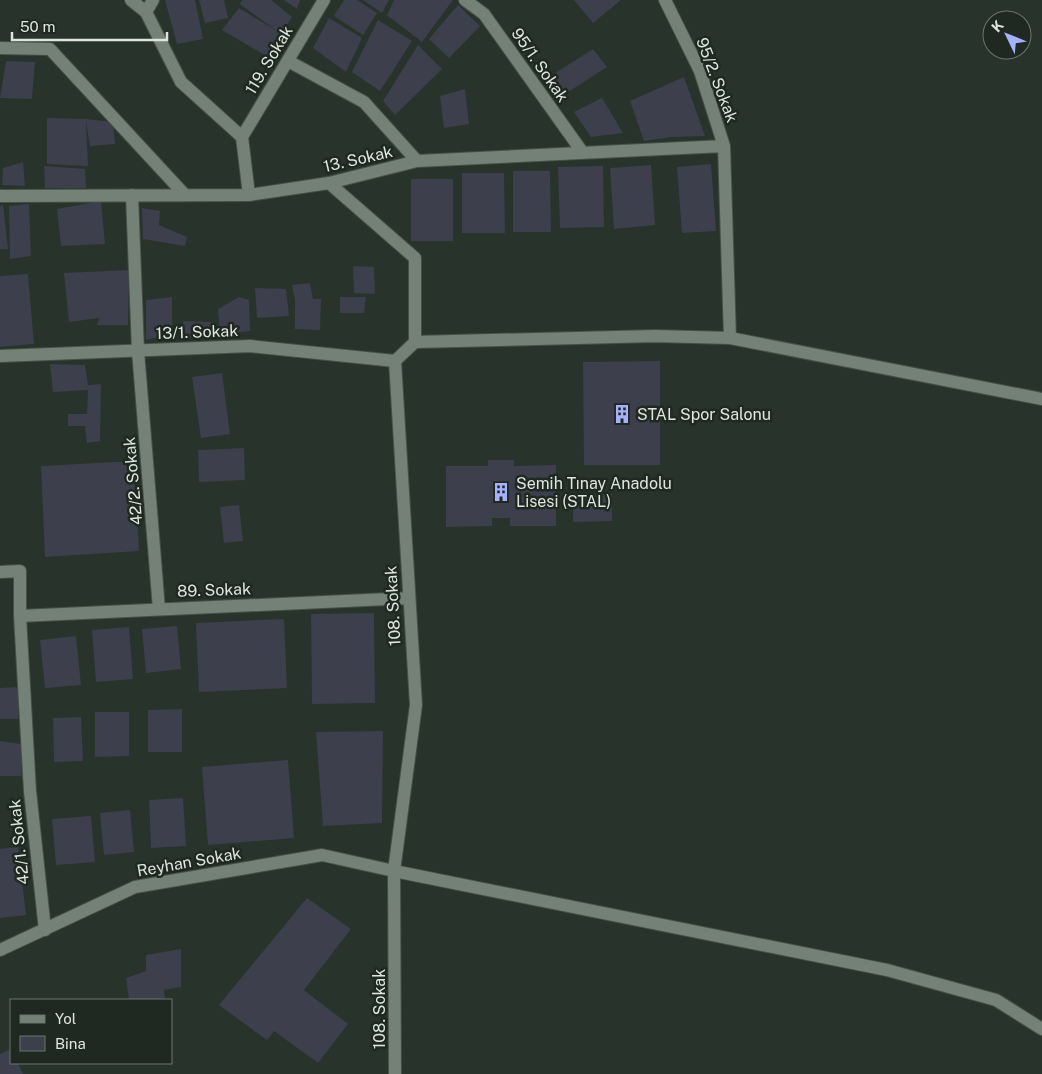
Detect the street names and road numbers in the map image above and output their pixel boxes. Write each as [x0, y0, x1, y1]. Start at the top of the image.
street label: 119. Sokak [241, 22, 297, 98]
street label: 95/1. Sokak [508, 24, 572, 106]
street label: 95/2. Sokak [692, 35, 742, 125]
street label: 13. Sokak [322, 142, 394, 176]
street label: 13/1. Sokak [155, 321, 239, 343]
street label: 42/2. Sokak [120, 436, 146, 526]
street label: 108. Sokak [381, 565, 405, 647]
street label: 89. Sokak [177, 579, 251, 601]
street label: 42/1. Sokak [5, 798, 33, 885]
street label: Reyhan Sokak [135, 843, 243, 881]
street label: 108. Sokak [370, 969, 389, 1049]

